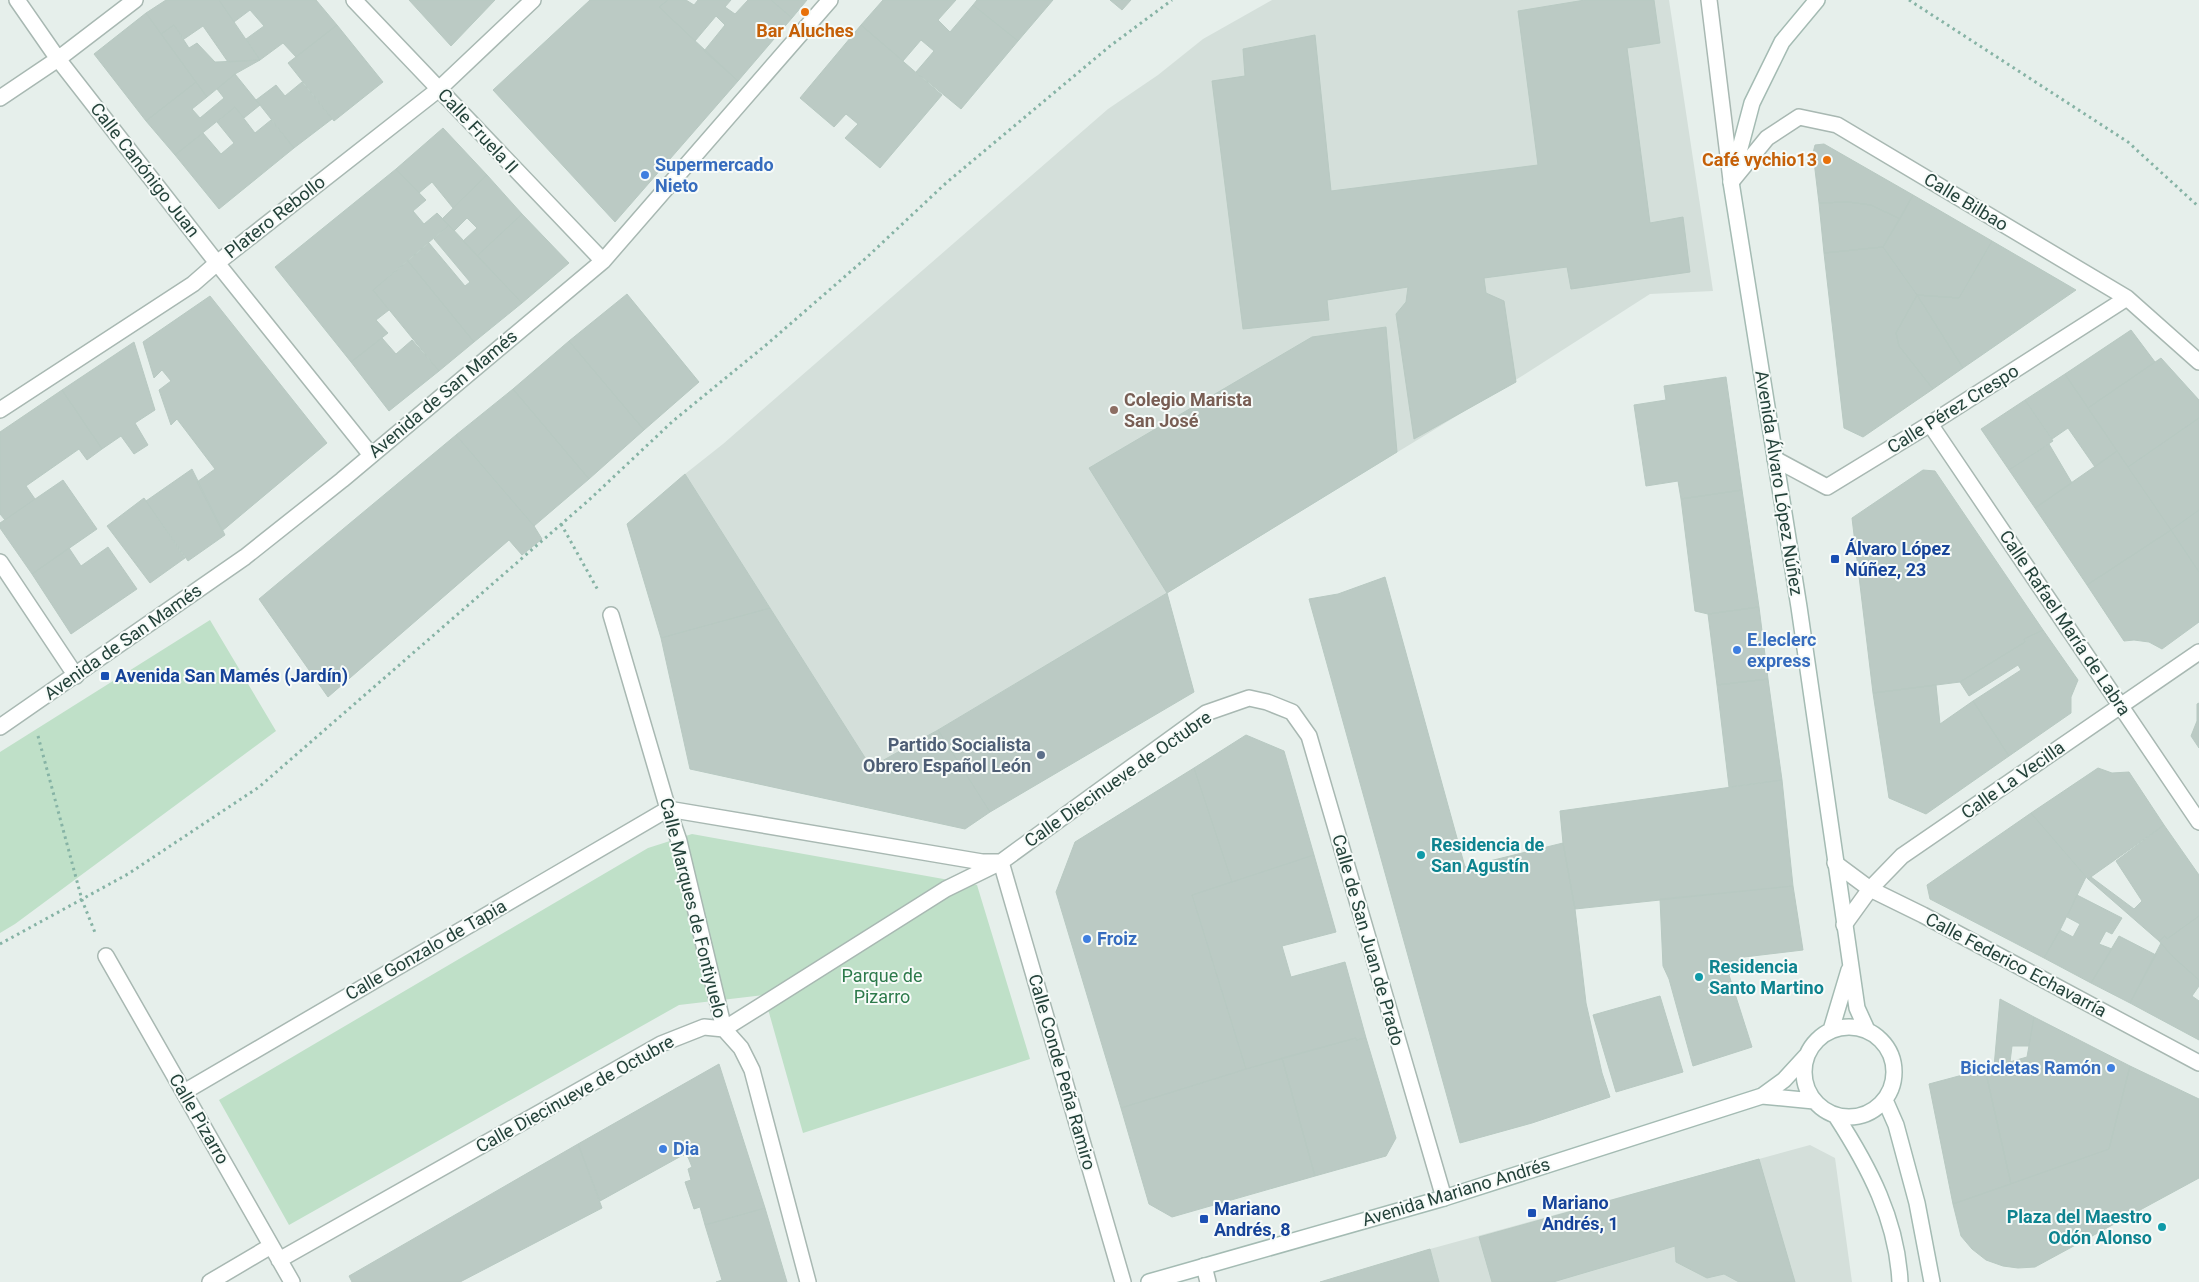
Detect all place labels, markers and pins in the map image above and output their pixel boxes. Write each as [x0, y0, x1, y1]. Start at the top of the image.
marker: Bar Aluches [799, 6, 811, 18]
place label: Bar Aluches [756, 20, 854, 41]
place label: Café vychio13 [1702, 149, 1817, 170]
place label: Supermercado Nieto [655, 154, 774, 196]
marker: Café vychio13 [1821, 154, 1833, 166]
marker: Supermercado Nieto [639, 169, 651, 181]
place label: Colegio Marista San José [1124, 389, 1252, 431]
marker: Colegio Marista San José [1108, 404, 1120, 416]
place label: Álvaro López Núñez, 23 [1845, 538, 1950, 580]
marker: Álvaro López Núñez, 23 [1829, 553, 1841, 565]
place label: E.leclerc express [1747, 629, 1817, 671]
marker: E.leclerc express [1731, 644, 1743, 656]
place label: Avenida San Mamés (Jardín) [115, 665, 348, 687]
marker: Avenida San Mamés (Jardín) [99, 670, 111, 682]
place label: Partido Socialista Obrero Español León [863, 734, 1031, 776]
marker: Partido Socialista Obrero Español León [1035, 749, 1047, 761]
place label: Residencia de San Agustín [1431, 834, 1545, 876]
marker: Residencia de San Agustín [1415, 849, 1427, 861]
place label: Froiz [1097, 928, 1137, 949]
marker: Froiz [1081, 933, 1093, 945]
place label: Residencia Santo Martino [1709, 956, 1824, 998]
marker: Residencia Santo Martino [1693, 971, 1705, 983]
place label: Bicicletas Ramón [1960, 1057, 2101, 1078]
marker: Bicicletas Ramón [2105, 1062, 2117, 1074]
place label: Dia [673, 1138, 699, 1159]
marker: Dia [657, 1143, 669, 1155]
place label: Mariano Andrés, 1 [1542, 1192, 1619, 1234]
place label: Mariano Andrés, 8 [1214, 1198, 1291, 1240]
place label: Plaza del Maestro Odón Alonso [2007, 1206, 2152, 1248]
marker: Mariano Andrés, 1 [1526, 1207, 1538, 1219]
marker: Mariano Andrés, 8 [1198, 1213, 1210, 1225]
marker: Plaza del Maestro Odón Alonso [2156, 1221, 2168, 1233]

